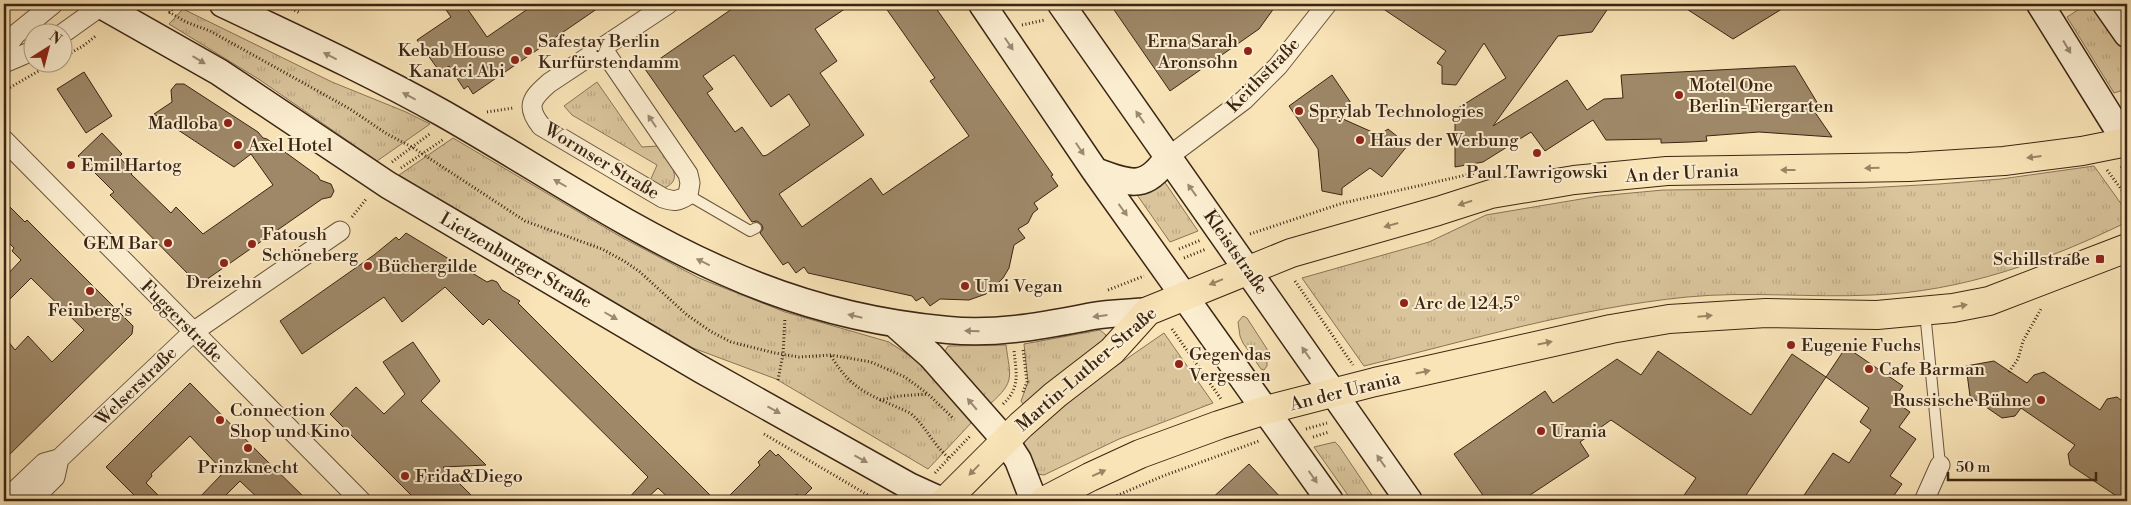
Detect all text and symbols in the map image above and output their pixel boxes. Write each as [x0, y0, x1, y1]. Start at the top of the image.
north arrow [22, 22, 72, 72]
text: N [45, 28, 65, 49]
place label: Safestay Berlin Kurfürstendamm [538, 30, 680, 74]
place label: Erna Sarah Aronsohn [1147, 30, 1238, 74]
street label: Keithstraße [1222, 33, 1305, 118]
one-way arrow [1004, 37, 1014, 51]
place label: Kebab House Kanatci Abi [398, 39, 505, 83]
one-way arrow [2062, 41, 2071, 54]
marker: Safestay Berlin Kurfürstendamm [522, 45, 534, 57]
marker: Erna Sarah Aronsohn [1242, 45, 1254, 57]
one-way arrow [323, 52, 337, 60]
marker: Kebab House Kanatci Abi [509, 54, 521, 66]
one-way arrow [192, 55, 205, 64]
place label: Motel One Berlin-Tiergarten [1688, 74, 1834, 118]
marker: Motel One Berlin-Tiergarten [1673, 89, 1685, 101]
one-way arrow [402, 92, 416, 100]
place label: Sprylab Technologies [1309, 100, 1484, 123]
marker: Sprylab Technologies [1293, 105, 1305, 117]
one-way arrow [1135, 110, 1145, 123]
place label: Madloba [148, 112, 219, 135]
one-way arrow [647, 114, 657, 128]
marker: Madloba [222, 117, 234, 129]
street label: Wormser Straße [539, 118, 664, 205]
place label: Haus der Werbung [1370, 129, 1519, 152]
place label: Axel Hotel [247, 134, 333, 157]
marker: Haus der Werbung [1354, 134, 1366, 146]
marker: Axel Hotel [232, 139, 244, 151]
one-way arrow [1075, 142, 1085, 155]
marker: Paul Tawrigowski [1531, 147, 1543, 159]
one-way arrow [2025, 153, 2041, 161]
place label: Emil Hartog [81, 154, 182, 177]
marker: Emil Hartog [65, 159, 77, 171]
street label: An der Urania [1624, 159, 1740, 188]
place label: Paul Tawrigowski [1466, 161, 1608, 184]
one-way arrow [1863, 164, 1879, 172]
one-way arrow [1780, 166, 1796, 174]
one-way arrow [553, 179, 568, 187]
one-way arrow [1187, 183, 1197, 197]
one-way arrow [1457, 200, 1472, 207]
one-way arrow [1118, 204, 1128, 217]
street label: Kleiststraße [1198, 205, 1273, 299]
street label: Lietzenburger Straße [435, 207, 596, 313]
one-way arrow [1384, 221, 1399, 229]
place label: Fatoush Schöneberg [262, 223, 359, 267]
place label: GEM Bar [83, 232, 158, 255]
marker: GEM Bar [162, 237, 174, 249]
marker: Fatoush Schöneberg [246, 238, 258, 250]
place label: Schillstraße [1993, 248, 2090, 271]
marker: Schillstraße [2094, 253, 2106, 265]
place label: Büchergilde [377, 255, 477, 278]
marker: Dreizehn [218, 257, 230, 269]
one-way arrow [696, 257, 710, 265]
marker: Büchergilde [362, 260, 374, 272]
place label: Dreizehn [186, 271, 262, 294]
street label: Fuggerstraße [135, 275, 228, 368]
place label: Umi Vegan [975, 275, 1063, 298]
one-way arrow [1208, 278, 1223, 286]
marker: Umi Vegan [959, 280, 971, 292]
marker: Feinberg's [84, 285, 96, 297]
place label: Arc de 124,5° [1413, 292, 1520, 315]
marker: Arc de 124,5° [1398, 297, 1410, 309]
place label: Feinberg's [48, 299, 132, 322]
street label: Martin-Luther-Straße [1011, 302, 1161, 437]
one-way arrow [1953, 302, 1969, 310]
one-way arrow [604, 312, 617, 321]
one-way arrow [848, 312, 863, 320]
one-way arrow [1091, 312, 1107, 320]
one-way arrow [1697, 312, 1713, 320]
one-way arrow [963, 327, 979, 335]
place label: Eugenie Fuchs [1801, 334, 1921, 357]
one-way arrow [1537, 339, 1552, 347]
marker: Eugenie Fuchs [1785, 339, 1797, 351]
street label: Welserstraße [90, 342, 182, 432]
place label: Gegen das Vergessen [1188, 343, 1271, 387]
one-way arrow [1301, 346, 1311, 360]
marker: Gegen das Vergessen [1173, 358, 1185, 370]
place label: Cafe Barman [1879, 358, 1985, 381]
marker: Cafe Barman [1863, 363, 1875, 375]
street label: An der Urania [1287, 366, 1404, 417]
one-way arrow [1416, 368, 1431, 376]
place label: Russische Bühne [1893, 389, 2031, 412]
marker: Russische Bühne [2035, 394, 2047, 406]
one-way arrow [967, 397, 978, 410]
place label: Connection Shop und Kino [230, 399, 350, 443]
one-way arrow [766, 406, 781, 414]
marker: Connection Shop und Kino [214, 414, 226, 426]
place label: Urania [1551, 420, 1607, 443]
marker: Urania [1535, 425, 1547, 437]
marker: Prinzknecht [242, 442, 254, 454]
scale bar [1948, 450, 2096, 482]
one-way arrow [1376, 454, 1386, 468]
one-way arrow [854, 455, 869, 463]
place label: Prinzknecht [197, 456, 299, 479]
text: 50 m [1956, 458, 1990, 477]
one-way arrow [968, 464, 980, 476]
place label: Frida&Diego [415, 465, 523, 488]
one-way arrow [1092, 469, 1106, 477]
marker: Frida&Diego [399, 470, 411, 482]
one-way arrow [1308, 470, 1318, 484]

